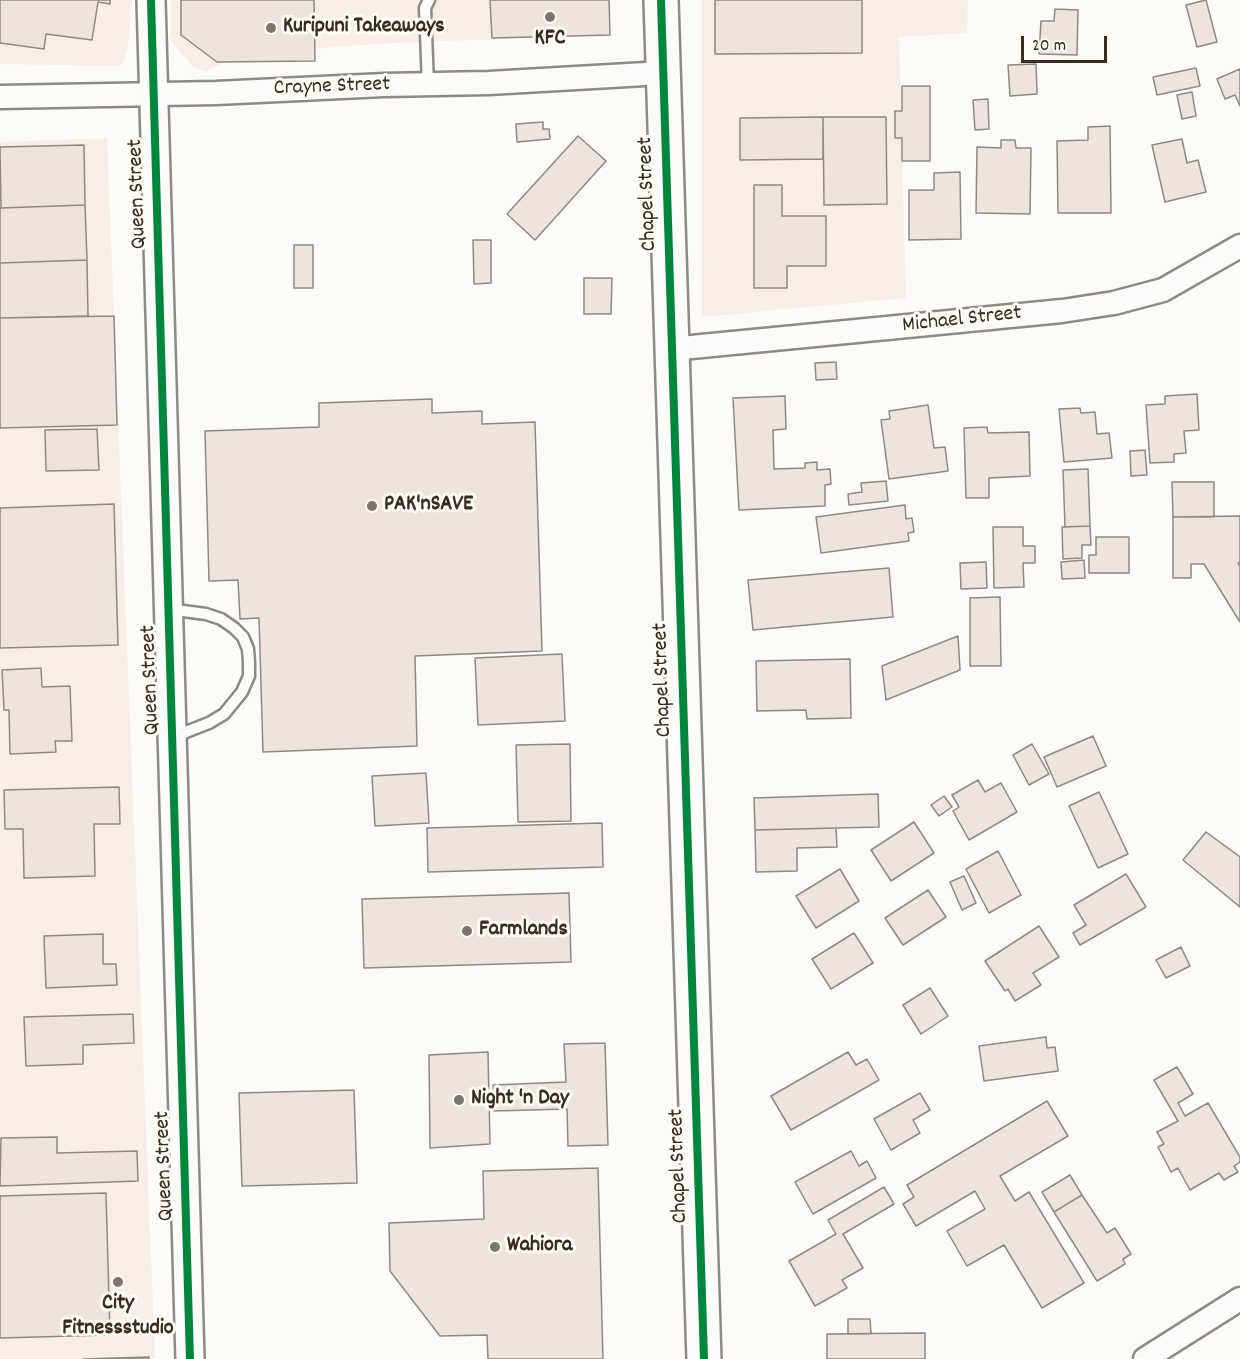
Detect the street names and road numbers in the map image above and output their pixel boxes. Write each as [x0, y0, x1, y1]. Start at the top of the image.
street label: Crayne Street [273, 73, 391, 103]
street label: Chapel Street [634, 136, 664, 252]
street label: Queen Street [124, 138, 154, 250]
street label: Michael Street [901, 302, 1023, 340]
street label: Chapel Street [649, 622, 679, 738]
street label: Queen Street [137, 624, 167, 736]
street label: Chapel Street [665, 1108, 695, 1224]
street label: Queen Street [151, 1110, 181, 1222]

